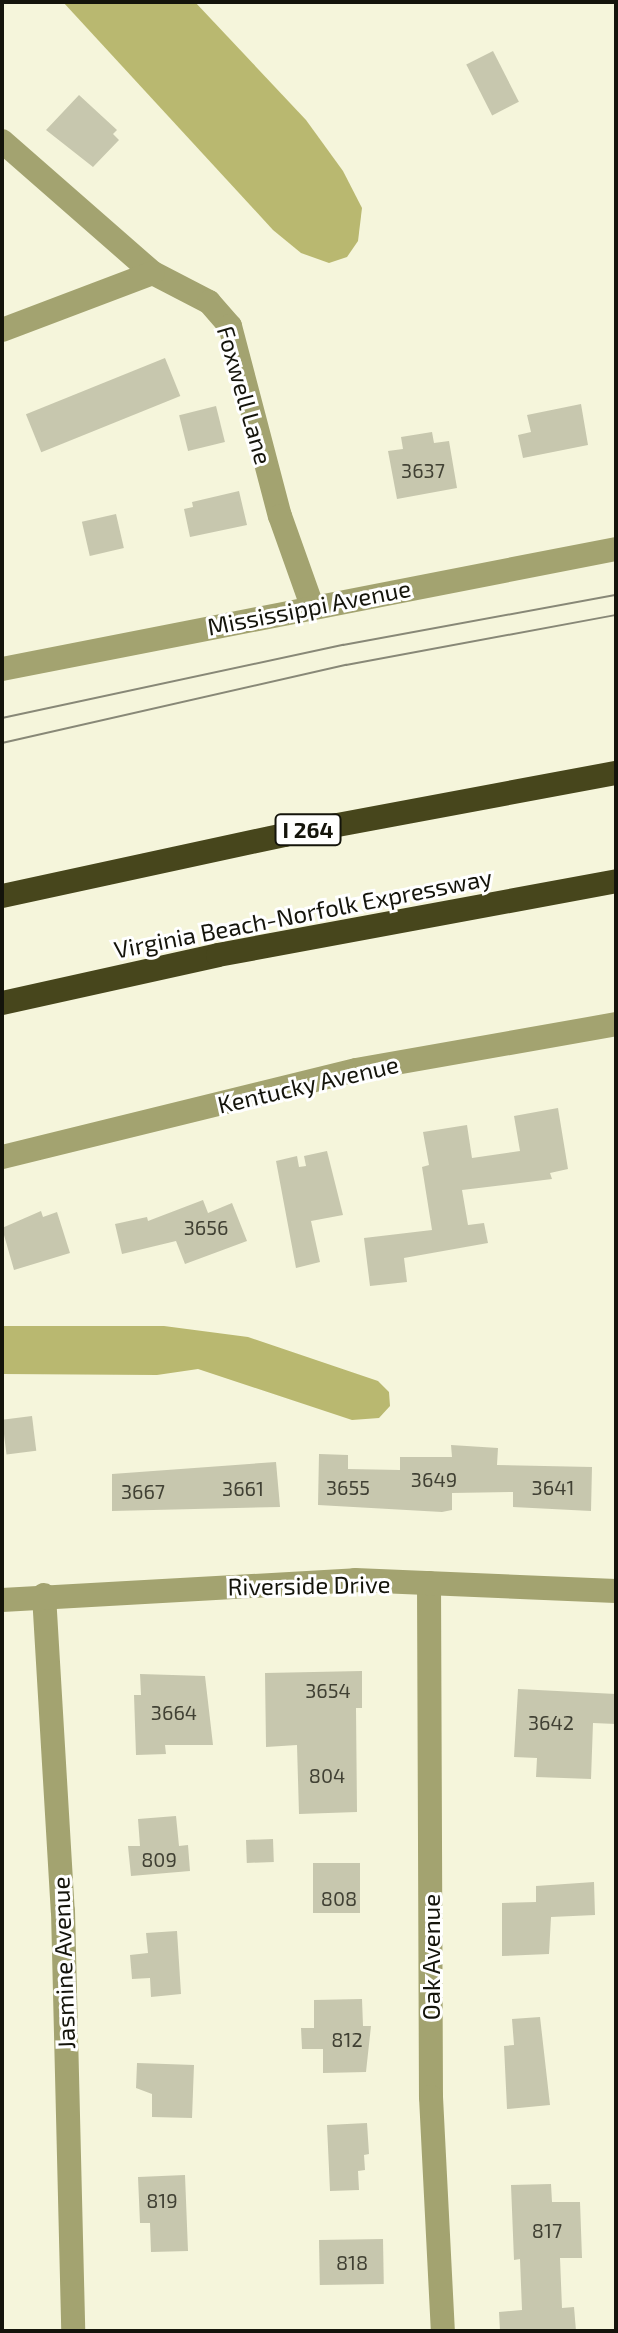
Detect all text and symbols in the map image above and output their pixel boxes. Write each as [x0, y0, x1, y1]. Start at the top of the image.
street label: Foxwell Lane [211, 322, 279, 468]
house number: 3637 [401, 458, 445, 482]
street label: Mississippi Avenue [205, 573, 413, 641]
road number: I 264 [274, 812, 342, 848]
street label: Virginia Beach-Norfolk Expressway [111, 862, 495, 964]
street label: Kentucky Avenue [214, 1049, 402, 1119]
house number: 3656 [184, 1215, 228, 1239]
house number: 3649 [411, 1467, 457, 1491]
house number: 3655 [326, 1475, 370, 1499]
house number: 3641 [532, 1475, 574, 1499]
house number: 3661 [222, 1476, 264, 1500]
house number: 3667 [121, 1479, 165, 1503]
street label: Riverside Drive [227, 1569, 391, 1601]
house number: 3654 [305, 1678, 351, 1702]
house number: 3664 [151, 1700, 197, 1724]
house number: 3642 [528, 1710, 574, 1734]
house number: 804 [309, 1763, 345, 1787]
house number: 809 [141, 1847, 177, 1871]
street label: Jasmine Avenue [46, 1876, 80, 2050]
house number: 808 [321, 1886, 357, 1910]
street label: Oak Avenue [417, 1893, 445, 2021]
house number: 812 [331, 2027, 363, 2051]
house number: 819 [146, 2188, 178, 2212]
house number: 817 [532, 2218, 562, 2242]
house number: 818 [336, 2250, 368, 2274]

